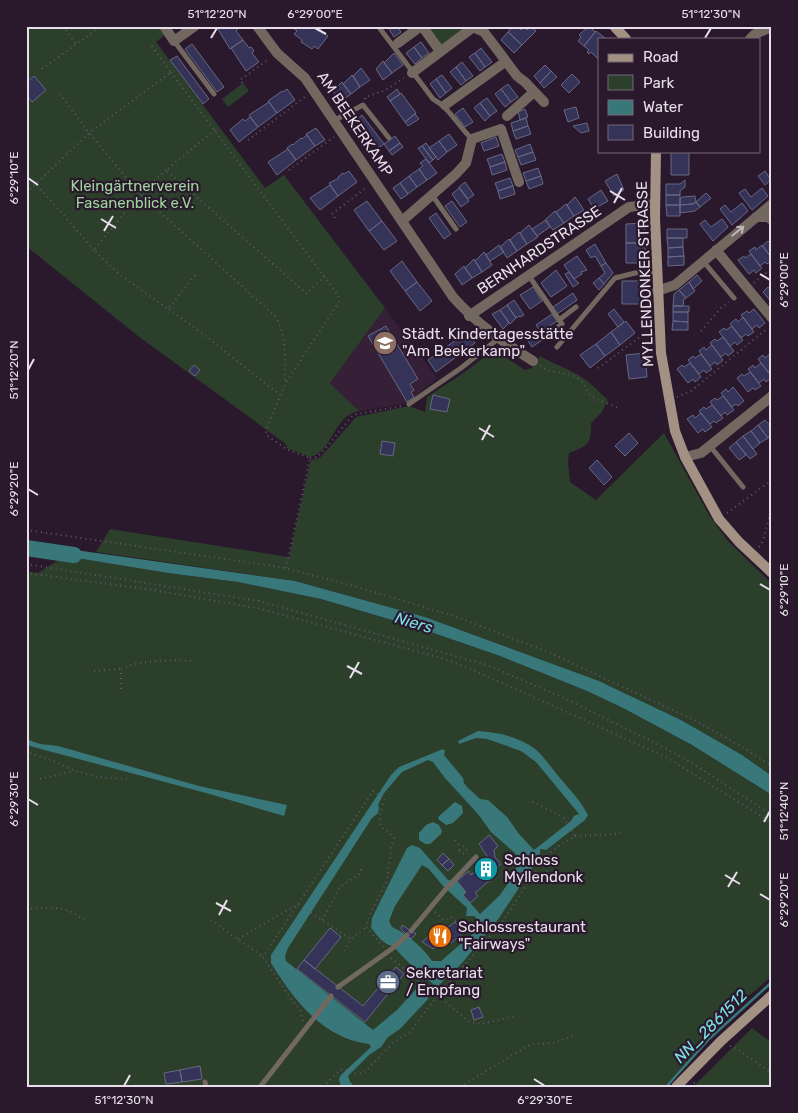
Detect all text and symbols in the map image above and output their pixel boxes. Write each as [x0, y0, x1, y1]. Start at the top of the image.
text: 51°12'20"N [187, 7, 247, 21]
text: 6°29'00"E [287, 7, 343, 21]
text: 51°12'30"N [681, 7, 741, 21]
legend [598, 38, 760, 152]
text: Road [643, 48, 679, 66]
street label: AM BEEKERKAMP [313, 68, 397, 180]
text: Park [643, 74, 674, 92]
text: Water [643, 98, 683, 116]
text: Building [643, 124, 700, 142]
text: 6°29'10"E [7, 151, 21, 205]
park label: Kleingärtnerverein Fasanenblick e.V. [71, 177, 199, 212]
street label: MYLLENDONKER STRASSE [633, 181, 657, 367]
street label: BERNHARDSTRASSE [474, 202, 604, 298]
one-way arrow [731, 226, 744, 237]
text: 6°29'00"E [777, 252, 791, 308]
place label: Städt. Kindertagesstätte "Am Beekerkamp" [402, 325, 573, 360]
school or university icon: Städt. Kindertagesstätte "Am Beekerkamp" [372, 330, 398, 356]
text: 51°12'20"N [7, 340, 21, 400]
text: 6°29'20"E [7, 461, 21, 517]
text: 6°29'10"E [777, 563, 791, 617]
water label: Niers [393, 608, 435, 637]
text: 6°29'30"E [7, 771, 21, 827]
text: 51°12'40"N [777, 782, 791, 840]
place label: Schloss Myllendonk [504, 851, 584, 886]
building icon: Schloss Myllendonk [473, 856, 499, 882]
text: 6°29'20"E [777, 872, 791, 928]
place label: Schlossrestaurant "Fairways" [458, 918, 586, 953]
restaurant icon: Schlossrestaurant "Fairways" [427, 923, 453, 949]
place label: Sekretariat / Empfang [406, 964, 483, 999]
office icon: Sekretariat / Empfang [375, 969, 401, 995]
water label: NN_2861512 [670, 985, 751, 1067]
text: 51°12'30"N [94, 1093, 154, 1107]
text: 6°29'30"E [517, 1093, 573, 1107]

